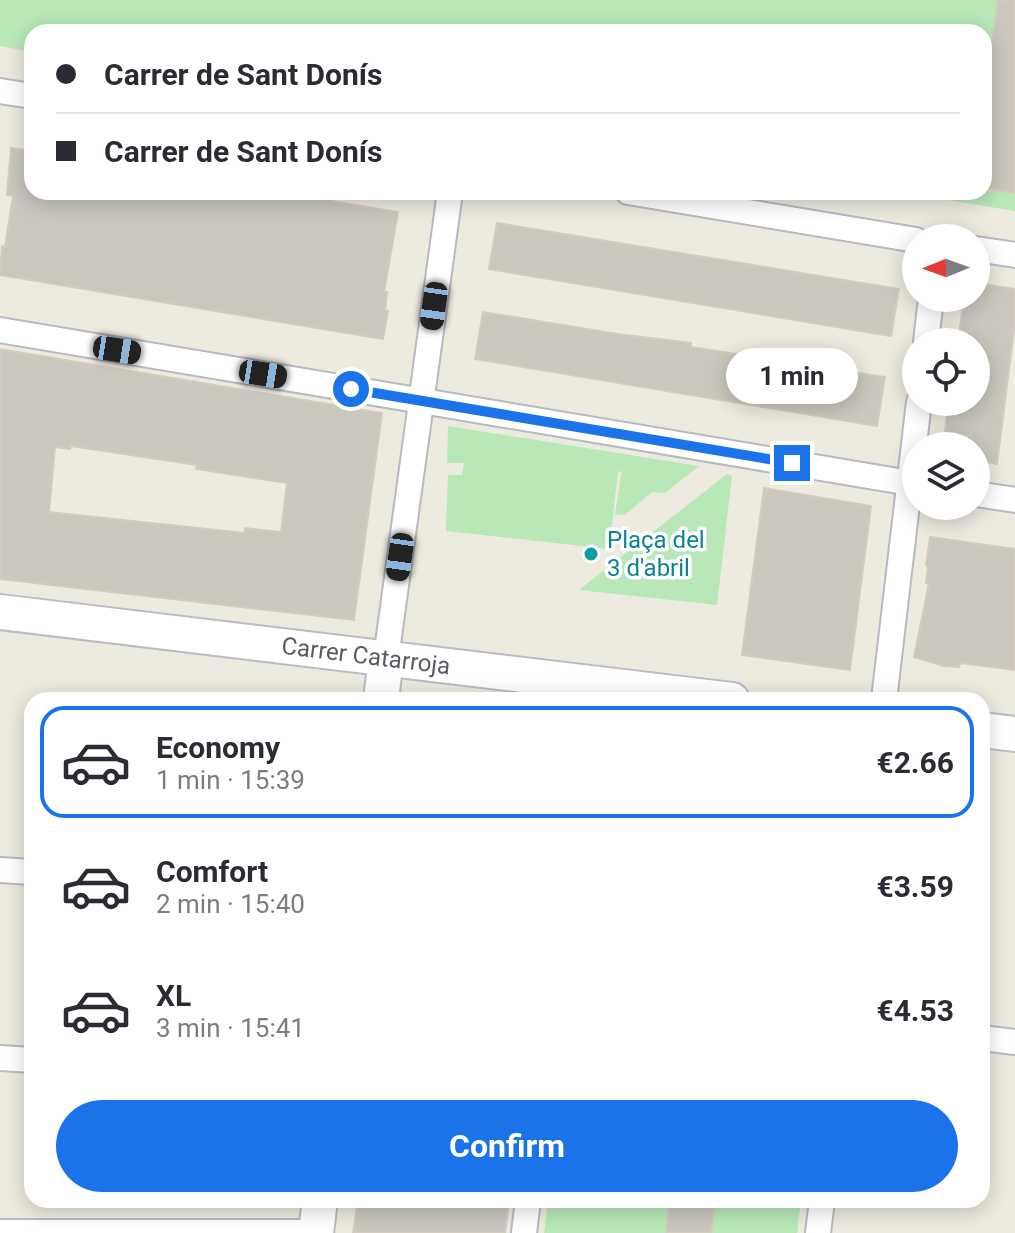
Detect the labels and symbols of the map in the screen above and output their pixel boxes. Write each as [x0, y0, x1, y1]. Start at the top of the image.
north arrow [902, 224, 990, 312]
car [419, 281, 449, 331]
car [91, 334, 143, 366]
callout: 1 min [726, 347, 858, 403]
car [237, 358, 289, 390]
route start [333, 371, 369, 407]
route end [774, 445, 810, 481]
place label: Plaça del 3 d'abril [607, 526, 705, 582]
car [385, 532, 415, 582]
marker: Plaça del 3 d'abril [582, 545, 600, 563]
street label: Carrer Catarroja [280, 632, 452, 680]

